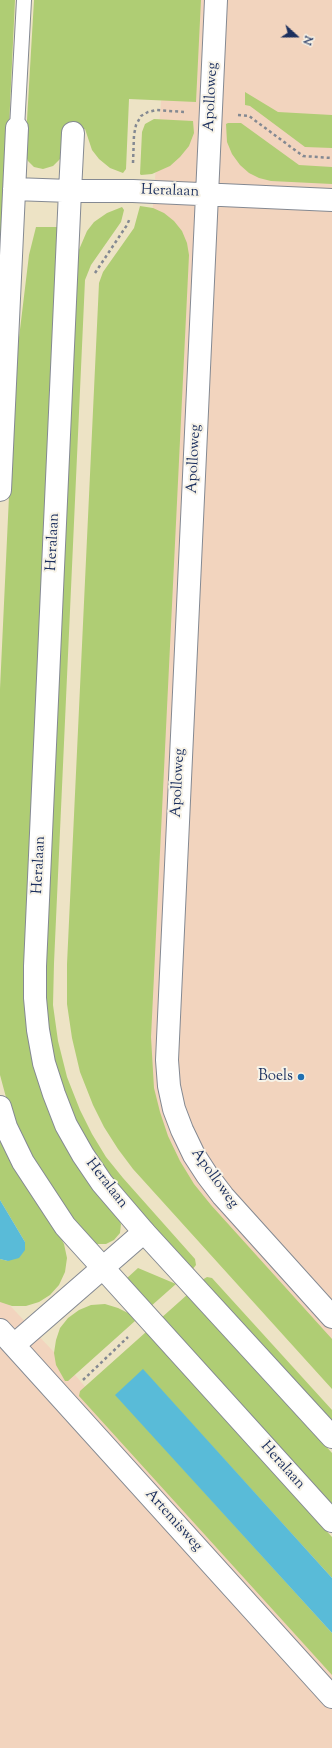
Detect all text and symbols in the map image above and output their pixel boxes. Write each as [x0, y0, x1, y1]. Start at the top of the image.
north arrow [276, 16, 316, 56]
text: N [298, 33, 316, 47]
street label: Apolloweg [201, 62, 223, 132]
street label: Heralaan [141, 182, 199, 202]
street label: Apolloweg [184, 424, 206, 494]
street label: Heralaan [43, 512, 65, 572]
street label: Apolloweg [168, 748, 190, 818]
street label: Heralaan [29, 835, 51, 895]
place label: Boels [258, 1068, 293, 1086]
marker: Boels [296, 1072, 306, 1082]
street label: Apolloweg [186, 1146, 242, 1212]
street label: Heralaan [81, 1155, 131, 1213]
street label: Heralaan [256, 1438, 308, 1494]
street label: Artemisweg [140, 1486, 206, 1556]

